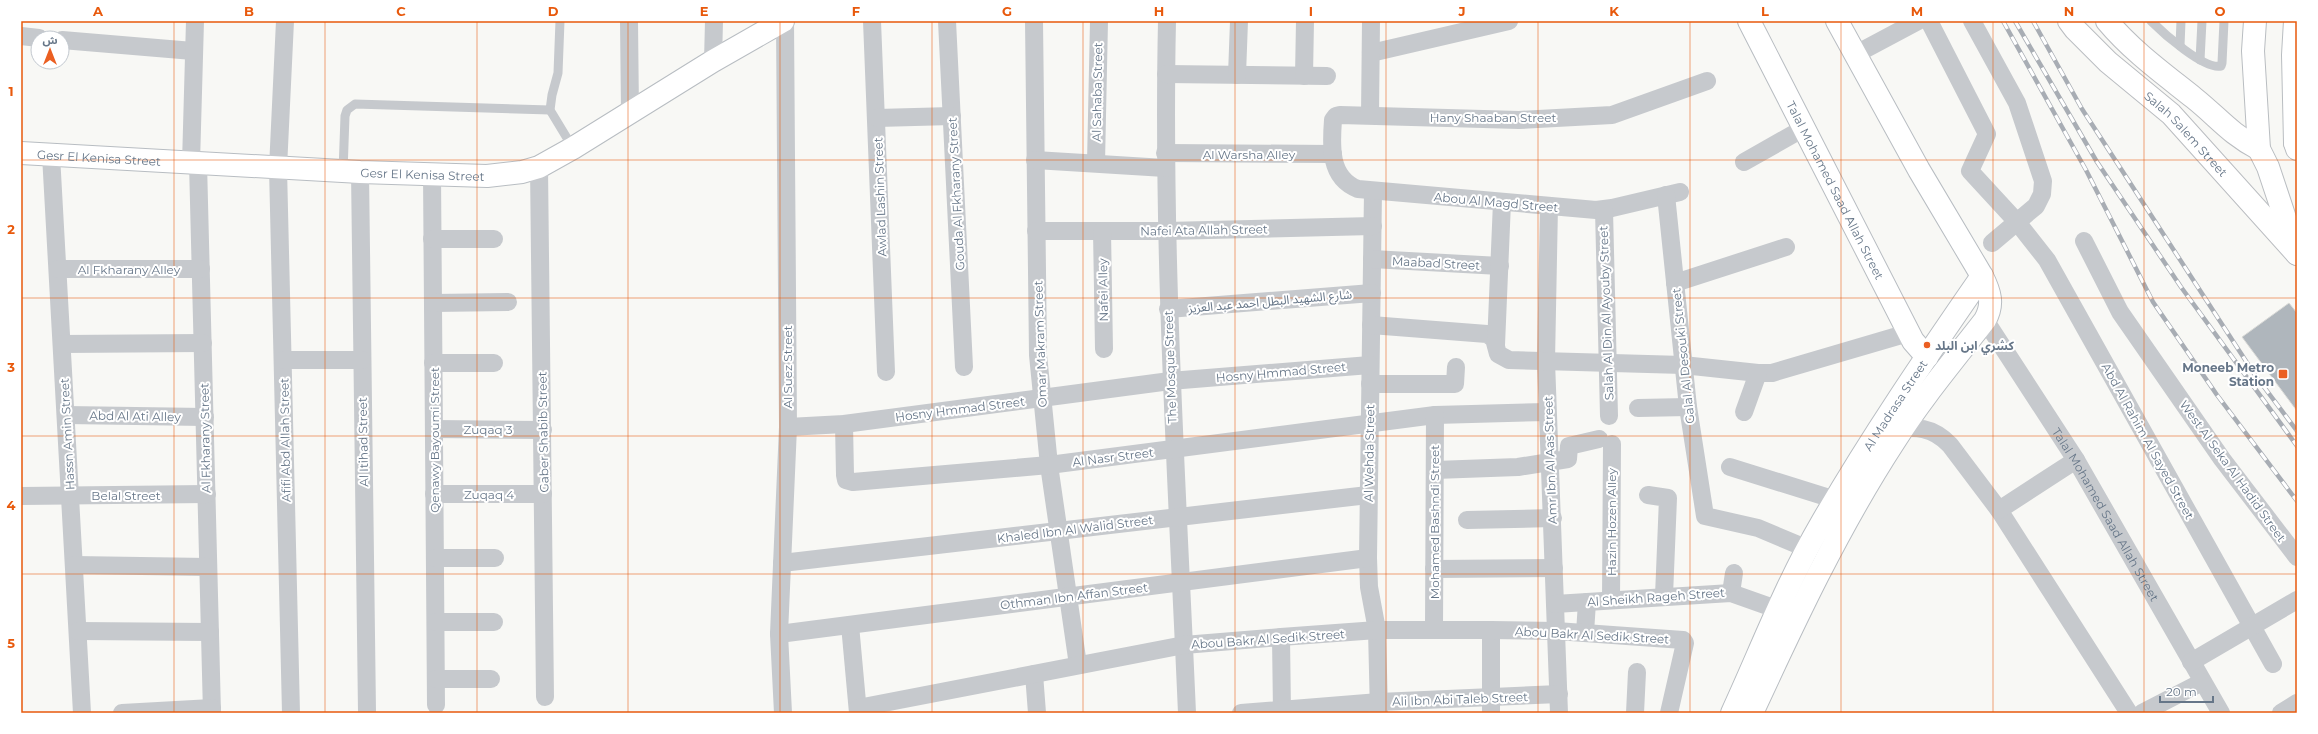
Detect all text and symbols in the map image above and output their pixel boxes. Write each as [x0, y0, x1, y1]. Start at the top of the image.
text: A [92, 3, 104, 19]
text: B [244, 3, 254, 19]
text: C [396, 3, 406, 19]
text: D [548, 3, 559, 19]
text: E [700, 3, 709, 19]
text: F [852, 3, 860, 19]
text: G [1002, 3, 1012, 19]
text: H [1154, 3, 1164, 19]
text: I [1309, 3, 1313, 19]
text: J [1457, 3, 1466, 19]
text: K [1609, 3, 1619, 19]
text: L [1761, 3, 1769, 19]
text: M [1911, 3, 1923, 19]
text: N [2064, 3, 2074, 19]
text: O [2215, 3, 2226, 19]
north arrow [30, 30, 70, 70]
text: ش [42, 33, 58, 47]
street label: Al Sahaba Street [1089, 42, 1105, 142]
text: 1 [8, 83, 14, 99]
street label: Salah Salem Street [2142, 88, 2231, 180]
street label: Talal Mohamed Saad Allah Street [1784, 98, 1888, 282]
street label: Hany Shaaban Street [1430, 110, 1556, 125]
street label: Gouda Al Fkharany Street [944, 117, 968, 271]
street label: Awlad Lashin Street [870, 137, 890, 257]
street label: Gesr El Kenisa Street [37, 146, 161, 168]
street label: Al Warsha Alley [1203, 147, 1296, 162]
street label: Gesr El Kenisa Street [360, 165, 485, 183]
street label: Abou Al Magd Street [1433, 189, 1559, 215]
text: 2 [7, 221, 15, 237]
street label: Nafei Ata Allah Street [1140, 221, 1268, 239]
street label: Salah Al Din Al Ayouby Street [1595, 225, 1617, 400]
street label: Maabad Street [1391, 253, 1481, 273]
street label: Nafei Alley [1095, 258, 1111, 322]
street label: Al Fkharany Alley [78, 262, 181, 277]
street label: Omar Makram Street [1030, 280, 1050, 408]
street label: شارع الشهيد البطل احمد عبد العزيز [1186, 286, 1353, 318]
street label: Galal Al Desouki Street [1668, 287, 1698, 425]
street label: The Mosque Street [1161, 310, 1179, 424]
street label: Al Suez Street [780, 325, 795, 409]
place label: كشري ابن البلد [1935, 338, 2014, 355]
marker: كشري ابن البلد [1922, 340, 1932, 350]
street label: Al Madrasa Street [1860, 357, 1930, 453]
text: 3 [6, 359, 15, 375]
street label: Hosny Hmmad Street [1215, 359, 1347, 385]
street label: Abd Al Rahim Al Sayed Street [2099, 360, 2197, 522]
place label: Moneeb Metro Station [2182, 360, 2274, 389]
street label: Qenawy Bayoumi Street [427, 367, 442, 513]
marker: Moneeb Metro Station [2277, 368, 2289, 380]
street label: Gaber Shabib Street [534, 371, 552, 493]
street label: Hassn Amin Street [57, 378, 77, 490]
street label: Afifi Abd Allah Street [276, 378, 294, 502]
street label: Al Fkharany Street [197, 383, 213, 493]
street label: Hosny Hmmad Street [894, 394, 1026, 424]
street label: Amr Ibn Al Aas Street [1540, 396, 1560, 524]
street label: Al Itihad Street [355, 397, 371, 487]
street label: West Al Seka Al Hadid Street [2177, 397, 2290, 545]
street label: Al Wehda Street [1361, 404, 1377, 502]
street label: Abd Al Ati Alley [89, 408, 181, 424]
street label: Zuqaq 3 [463, 422, 513, 437]
street label: Talal Mohamed Saad Allah Street [2049, 425, 2163, 604]
street label: Al Nasr Street [1071, 445, 1155, 469]
street label: Mohamed Bashndi Street [1427, 445, 1442, 599]
street label: Hazin Hozen Alley [1604, 468, 1619, 576]
street label: Zuqaq 4 [464, 487, 514, 502]
street label: Belal Street [91, 488, 161, 503]
text: 4 [7, 497, 16, 513]
street label: Khaled Ibn Al Walid Street [996, 512, 1154, 546]
street label: Othman Ibn Affan Street [999, 579, 1149, 612]
street label: Al Sheikh Rageh Street [1587, 585, 1726, 609]
street label: Abou Bakr Al Sedik Street [1515, 623, 1670, 647]
street label: Abou Bakr Al Sedik Street [1191, 626, 1346, 652]
text: 5 [7, 635, 15, 651]
scale bar [2160, 678, 2213, 704]
text: 20 m [2166, 684, 2197, 699]
street label: Ali Ibn Abi Taleb Street [1392, 689, 1528, 709]

